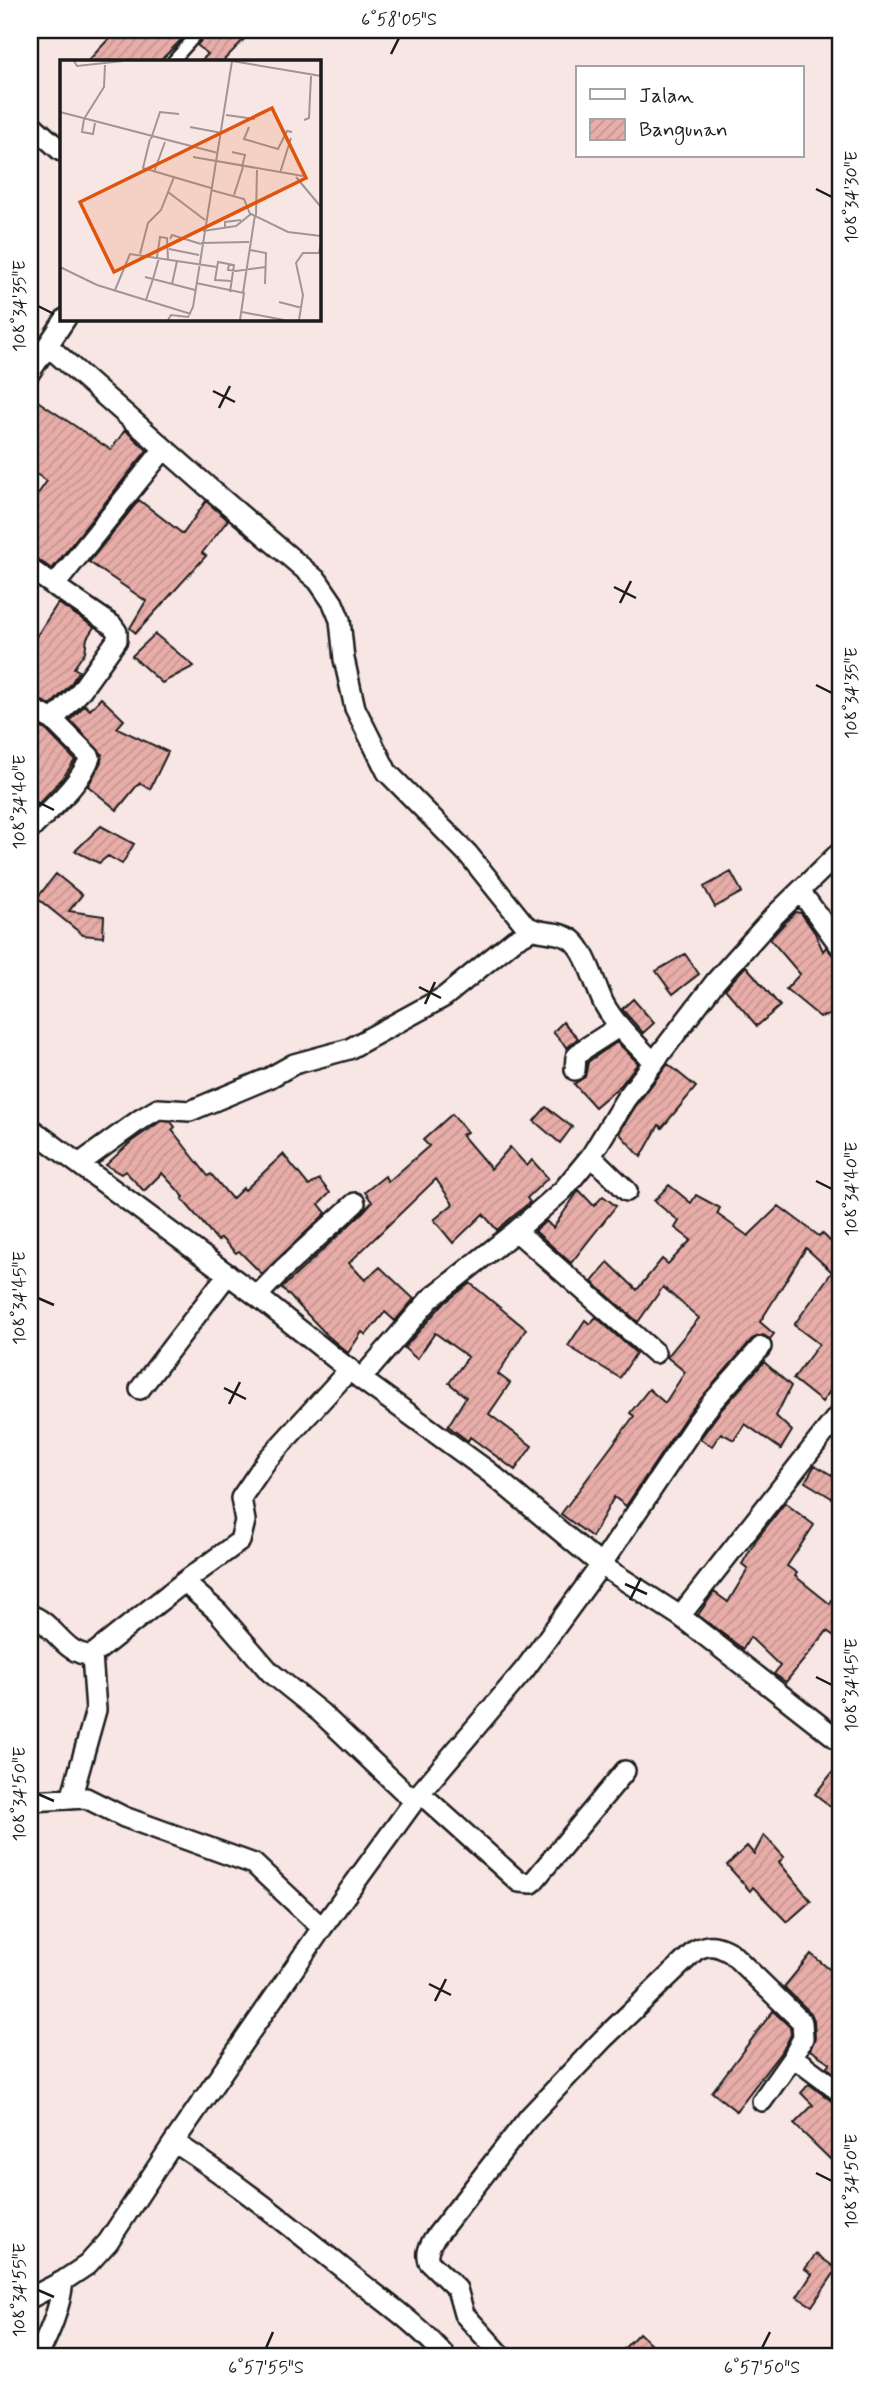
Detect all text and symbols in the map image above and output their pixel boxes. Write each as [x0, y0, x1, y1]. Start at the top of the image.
text: 6°58'05"S [361, 8, 437, 32]
inset map [60, 60, 320, 320]
legend [576, 66, 804, 158]
text: Jalan [639, 82, 694, 110]
text: Bangunan [639, 116, 728, 145]
text: 108°34'30"E [840, 151, 864, 243]
text: 108°34'35"E [8, 260, 32, 352]
text: 108°34'35"E [840, 647, 864, 739]
text: 108°34'40"E [8, 755, 32, 849]
text: 108°34'40"E [840, 1142, 864, 1236]
text: 108°34'45"E [8, 1251, 32, 1345]
text: 108°34'45"E [840, 1638, 864, 1732]
text: 108°34'50"E [8, 1746, 32, 1842]
text: 108°34'50"E [840, 2133, 864, 2229]
text: 108°34'55"E [8, 2243, 32, 2337]
text: 6°57'55"S [228, 2356, 304, 2380]
text: 6°57'50"S [724, 2356, 800, 2380]

